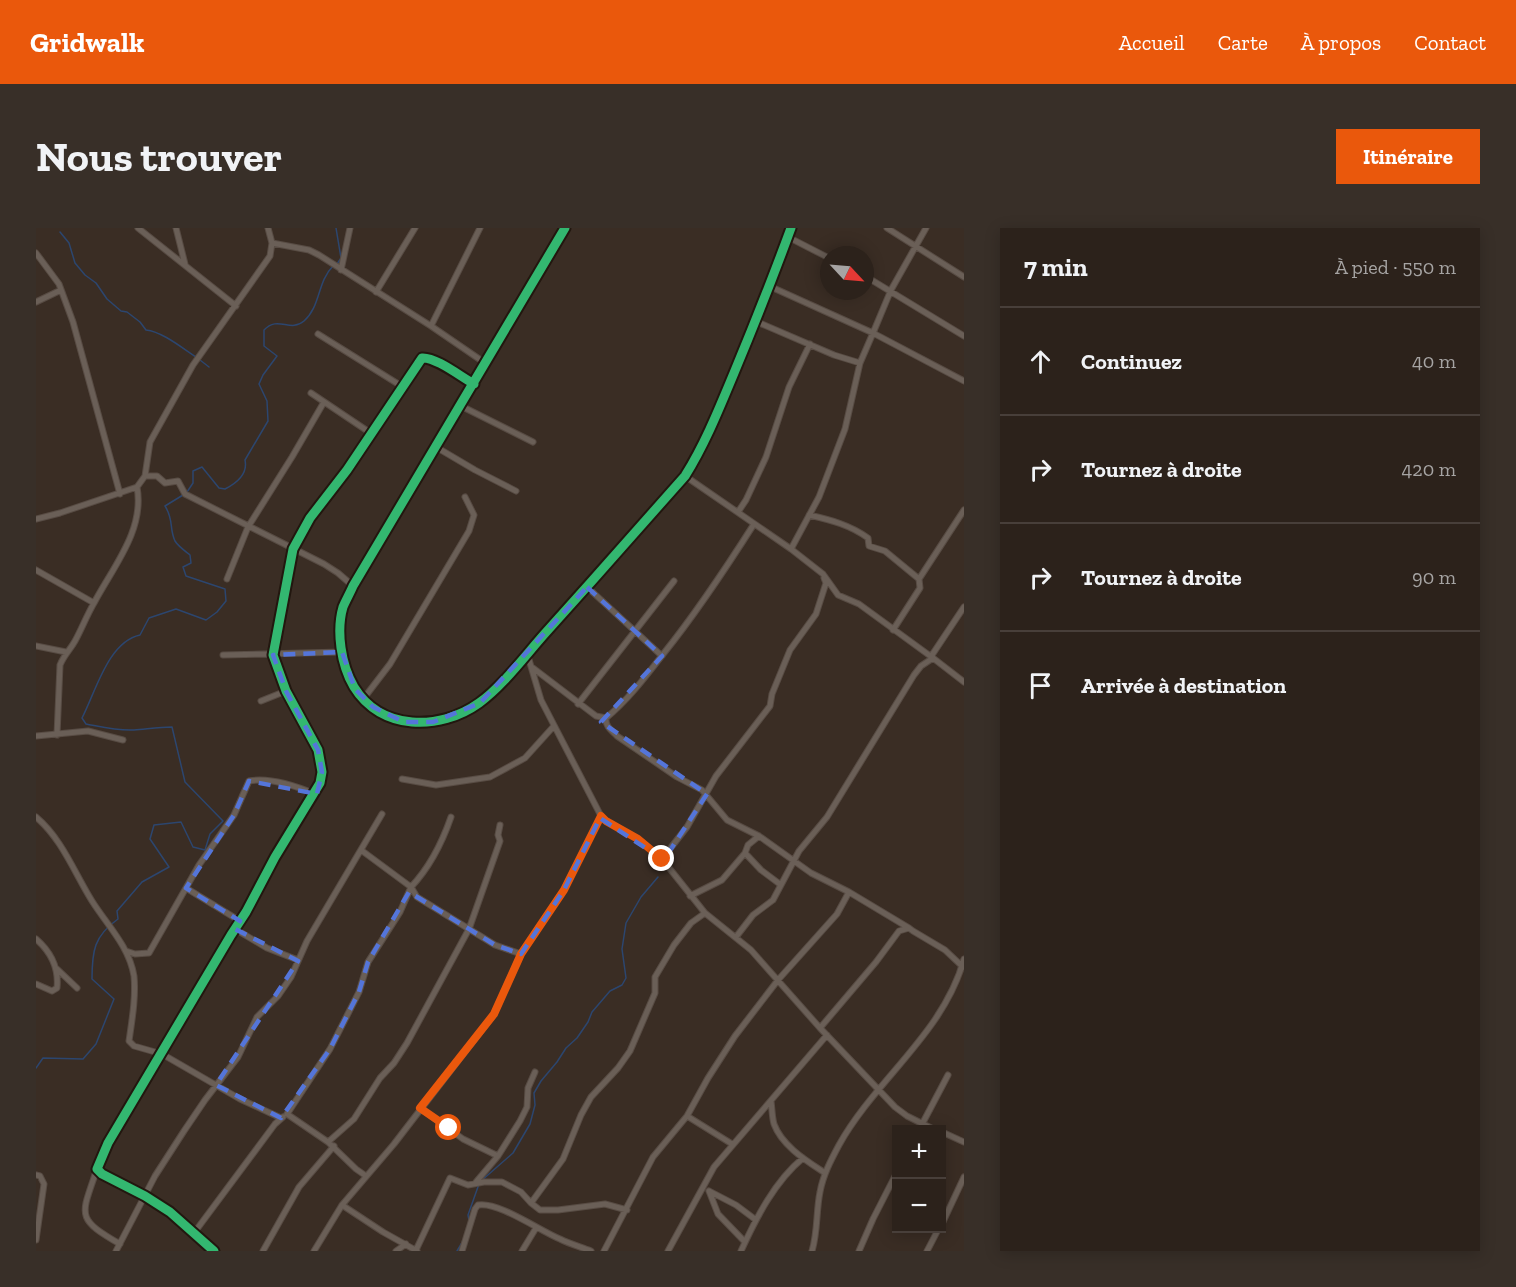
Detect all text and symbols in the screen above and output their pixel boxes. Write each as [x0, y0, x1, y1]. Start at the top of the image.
text: Gridwalk [30, 26, 144, 59]
text: Accueil [1119, 30, 1185, 55]
text: Carte [1218, 30, 1268, 55]
text: À propos [1301, 30, 1381, 55]
text: Contact [1414, 30, 1486, 55]
button: Itinéraire [1336, 129, 1480, 184]
text: Nous trouver [36, 131, 282, 182]
north arrow [820, 246, 874, 300]
text: 7 min [1024, 251, 1088, 283]
text: À pied · 550 m [1335, 255, 1456, 279]
icon: ahead [1024, 345, 1057, 378]
text: Continuez [1081, 348, 1182, 375]
text: 40 m [1412, 349, 1456, 373]
icon: right [1024, 453, 1057, 486]
text: Tournez à droite [1081, 456, 1242, 483]
text: 420 m [1402, 457, 1456, 481]
icon: right [1024, 561, 1057, 594]
text: Tournez à droite [1081, 564, 1242, 591]
text: 90 m [1412, 565, 1456, 589]
icon: arrive [1024, 669, 1057, 702]
text: Arrivée à destination [1081, 672, 1286, 699]
route end [648, 845, 674, 871]
route start [435, 1114, 461, 1140]
map controls [892, 1125, 946, 1233]
button: + [892, 1125, 946, 1179]
button: − [892, 1179, 946, 1233]

